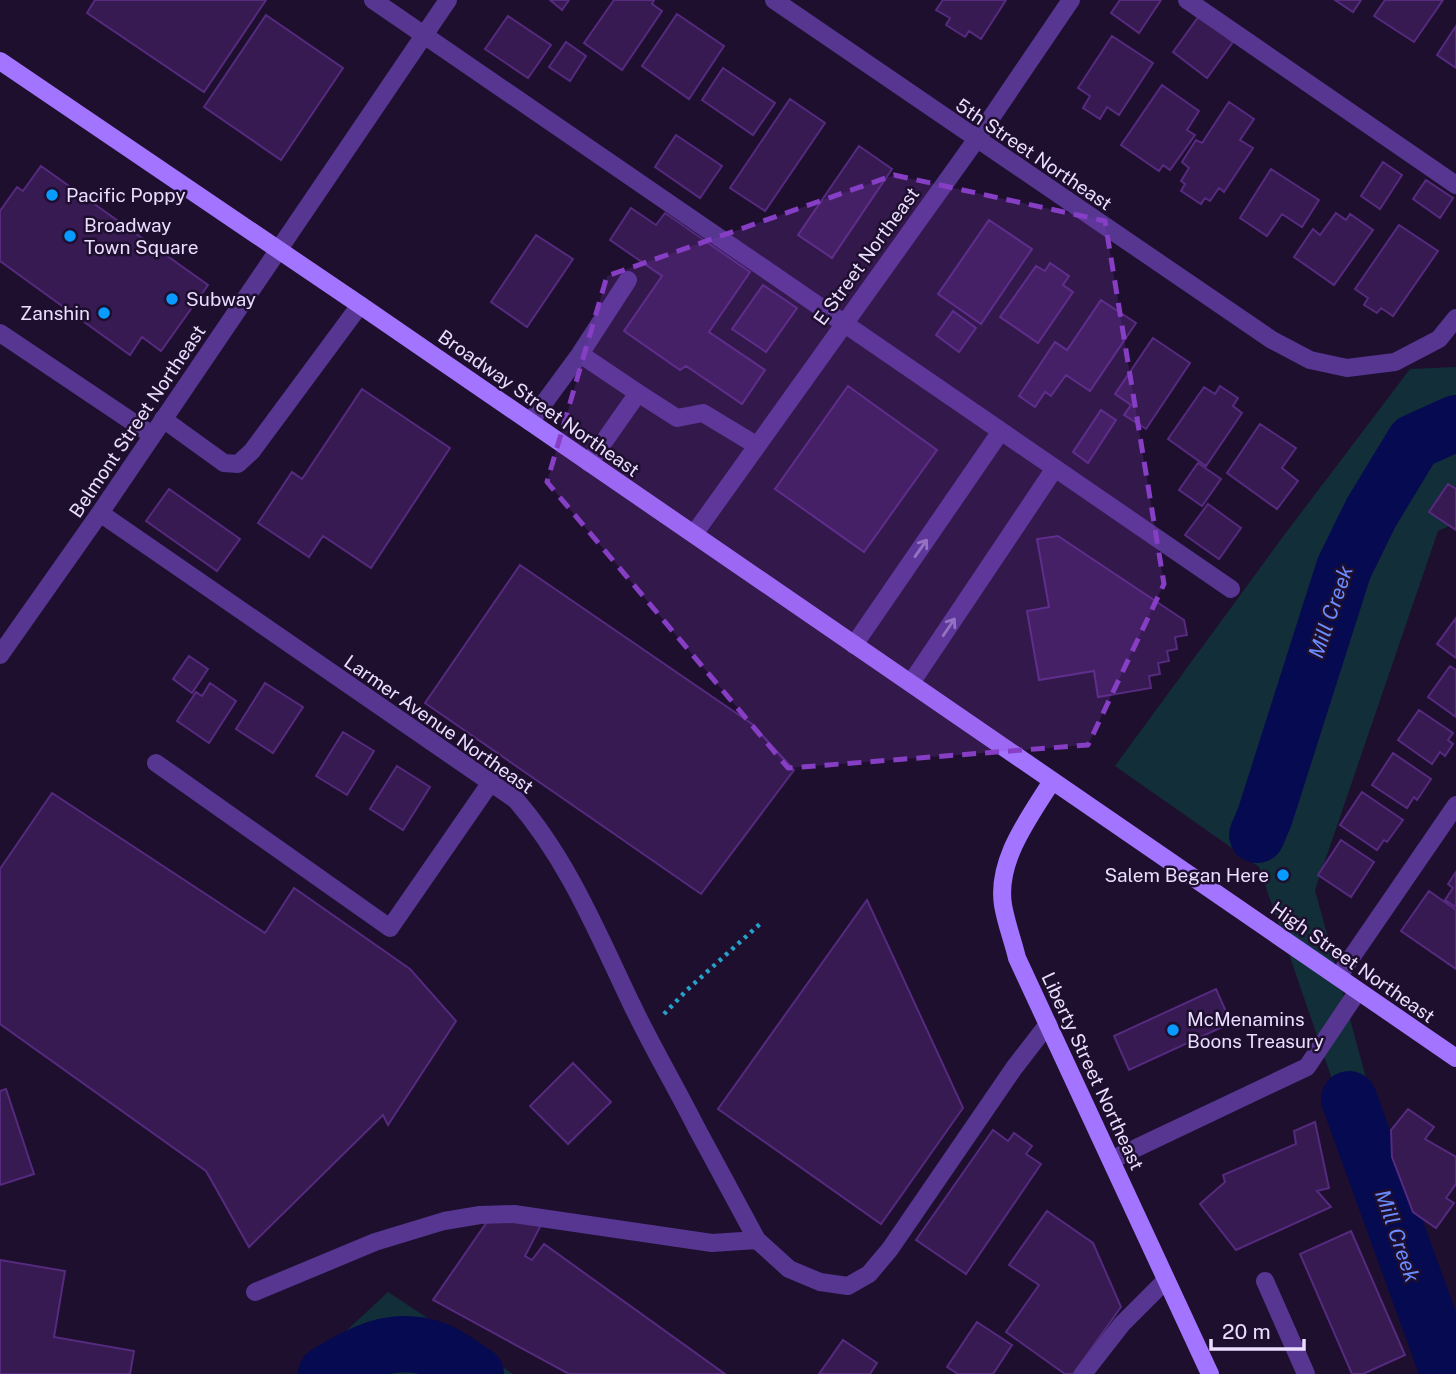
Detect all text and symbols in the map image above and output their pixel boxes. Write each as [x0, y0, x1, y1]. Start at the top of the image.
street label: 5th Street Northeast [952, 94, 1116, 214]
street label: E Street Northeast [809, 183, 923, 329]
place label: Pacific Poppy [66, 184, 186, 206]
marker: Pacific Poppy [44, 187, 60, 203]
place label: Broadway Town Square [84, 214, 199, 258]
marker: Broadway Town Square [62, 228, 78, 244]
place label: Subway [186, 288, 256, 310]
marker: Subway [164, 291, 180, 307]
place label: Zanshin [20, 302, 90, 324]
marker: Zanshin [96, 305, 112, 321]
street label: Belmont Street Northeast [64, 321, 210, 521]
street label: Broadway Street Northeast [434, 325, 644, 481]
one-way arrow [914, 539, 928, 558]
water label: Mill Creek [1303, 562, 1358, 661]
one-way arrow [942, 618, 956, 637]
street label: Larmer Avenue Northeast [340, 650, 538, 798]
place label: Salem Began Here [1104, 864, 1269, 886]
marker: Salem Began Here [1275, 867, 1291, 883]
street label: High Street Northeast [1267, 897, 1439, 1027]
street label: Liberty Street Northeast [1037, 969, 1149, 1173]
place label: McMenamins Boons Treasury [1187, 1008, 1324, 1052]
marker: McMenamins Boons Treasury [1165, 1022, 1181, 1038]
water label: Mill Creek [1370, 1186, 1425, 1286]
scale bar [1211, 1308, 1304, 1352]
text: 20 m [1222, 1319, 1271, 1344]

